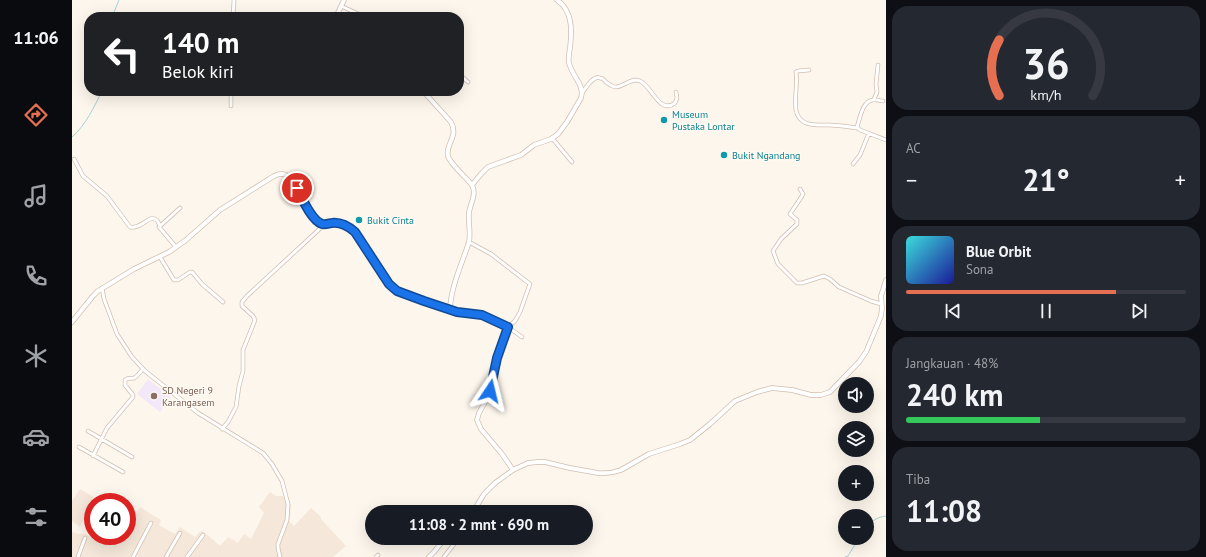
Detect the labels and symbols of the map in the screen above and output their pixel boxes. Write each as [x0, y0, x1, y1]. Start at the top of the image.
place label: Museum Pustaka Lontar [672, 108, 735, 133]
marker: Museum Pustaka Lontar [659, 115, 669, 125]
place label: Bukit Ngandang [732, 149, 800, 162]
marker: Bukit Ngandang [719, 150, 729, 160]
pin [280, 171, 314, 205]
place label: Bukit Cinta [367, 214, 414, 227]
marker: Bukit Cinta [354, 215, 364, 225]
position arrow [469, 370, 511, 412]
place label: SD Negeri 9 Karangasem [162, 384, 214, 409]
marker: SD Negeri 9 Karangasem [149, 391, 159, 401]
speed limit sign: 40 [84, 493, 136, 545]

